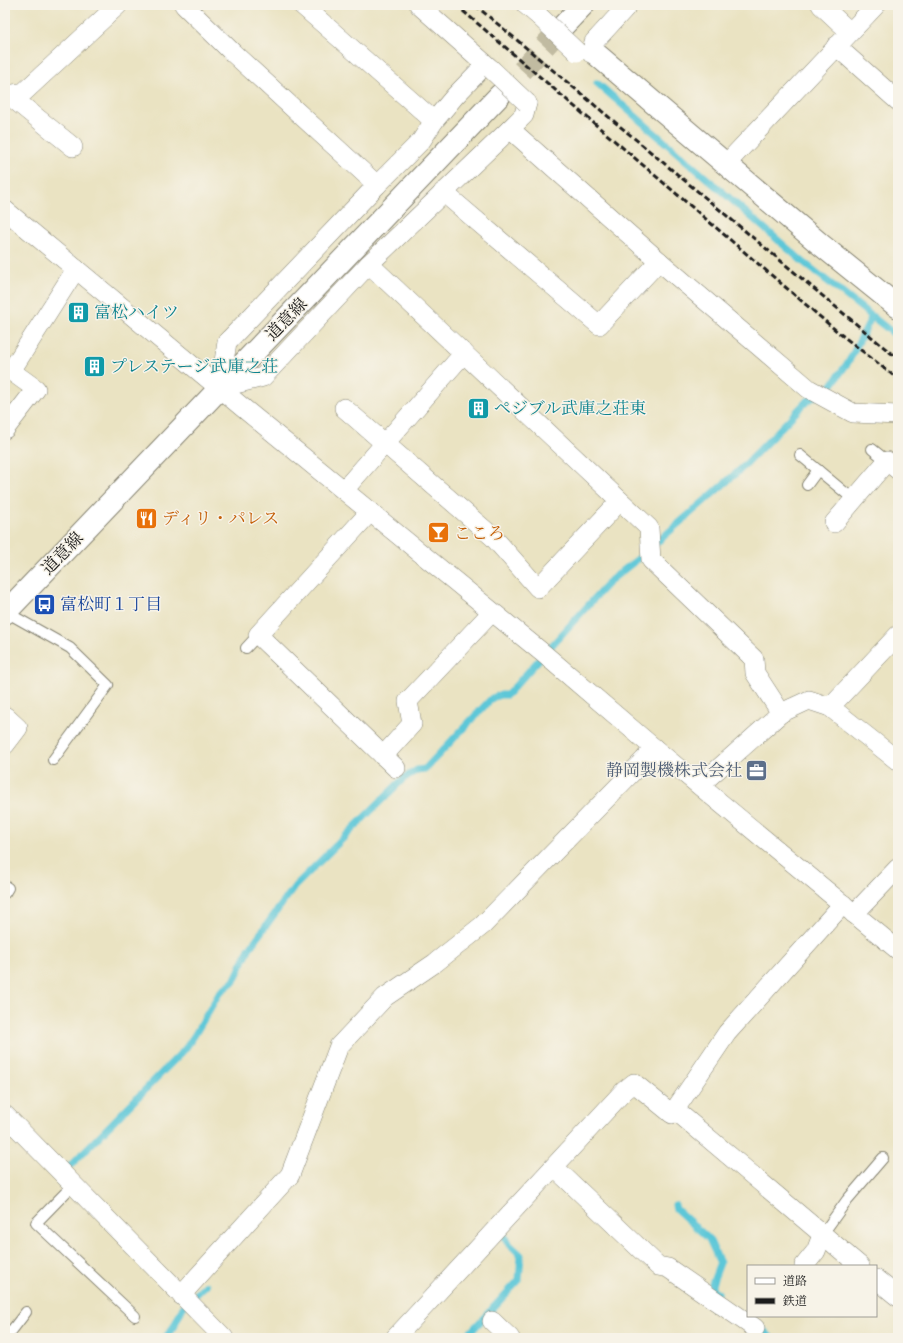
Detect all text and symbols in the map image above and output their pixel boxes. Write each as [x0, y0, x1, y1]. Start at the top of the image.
street label: 道意線 [260, 293, 312, 346]
building icon: 富松ハイツ [66, 299, 92, 325]
place label: 富松ハイツ [94, 301, 179, 324]
building icon: プレステージ武庫之荘 [81, 353, 107, 379]
place label: プレステージ武庫之荘 [110, 355, 278, 378]
building icon: ペジブル武庫之荘東 [466, 395, 492, 421]
place label: ペジブル武庫之荘東 [494, 397, 646, 420]
restaurant icon: ディリ・パレス [134, 505, 160, 531]
place label: ディリ・パレス [162, 507, 279, 530]
bar icon: こころ [425, 520, 451, 546]
place label: こころ [454, 522, 505, 545]
street label: 道意線 [36, 527, 88, 580]
bus stop icon: 富松町１丁目 [31, 591, 57, 617]
place label: 富松町１丁目 [60, 593, 162, 616]
office icon: 静岡製機株式会社 [744, 757, 770, 783]
place label: 静岡製機株式会社 [606, 759, 742, 782]
legend [747, 1265, 877, 1317]
text: 道路 [783, 1273, 807, 1289]
text: 鉄道 [782, 1293, 807, 1309]

